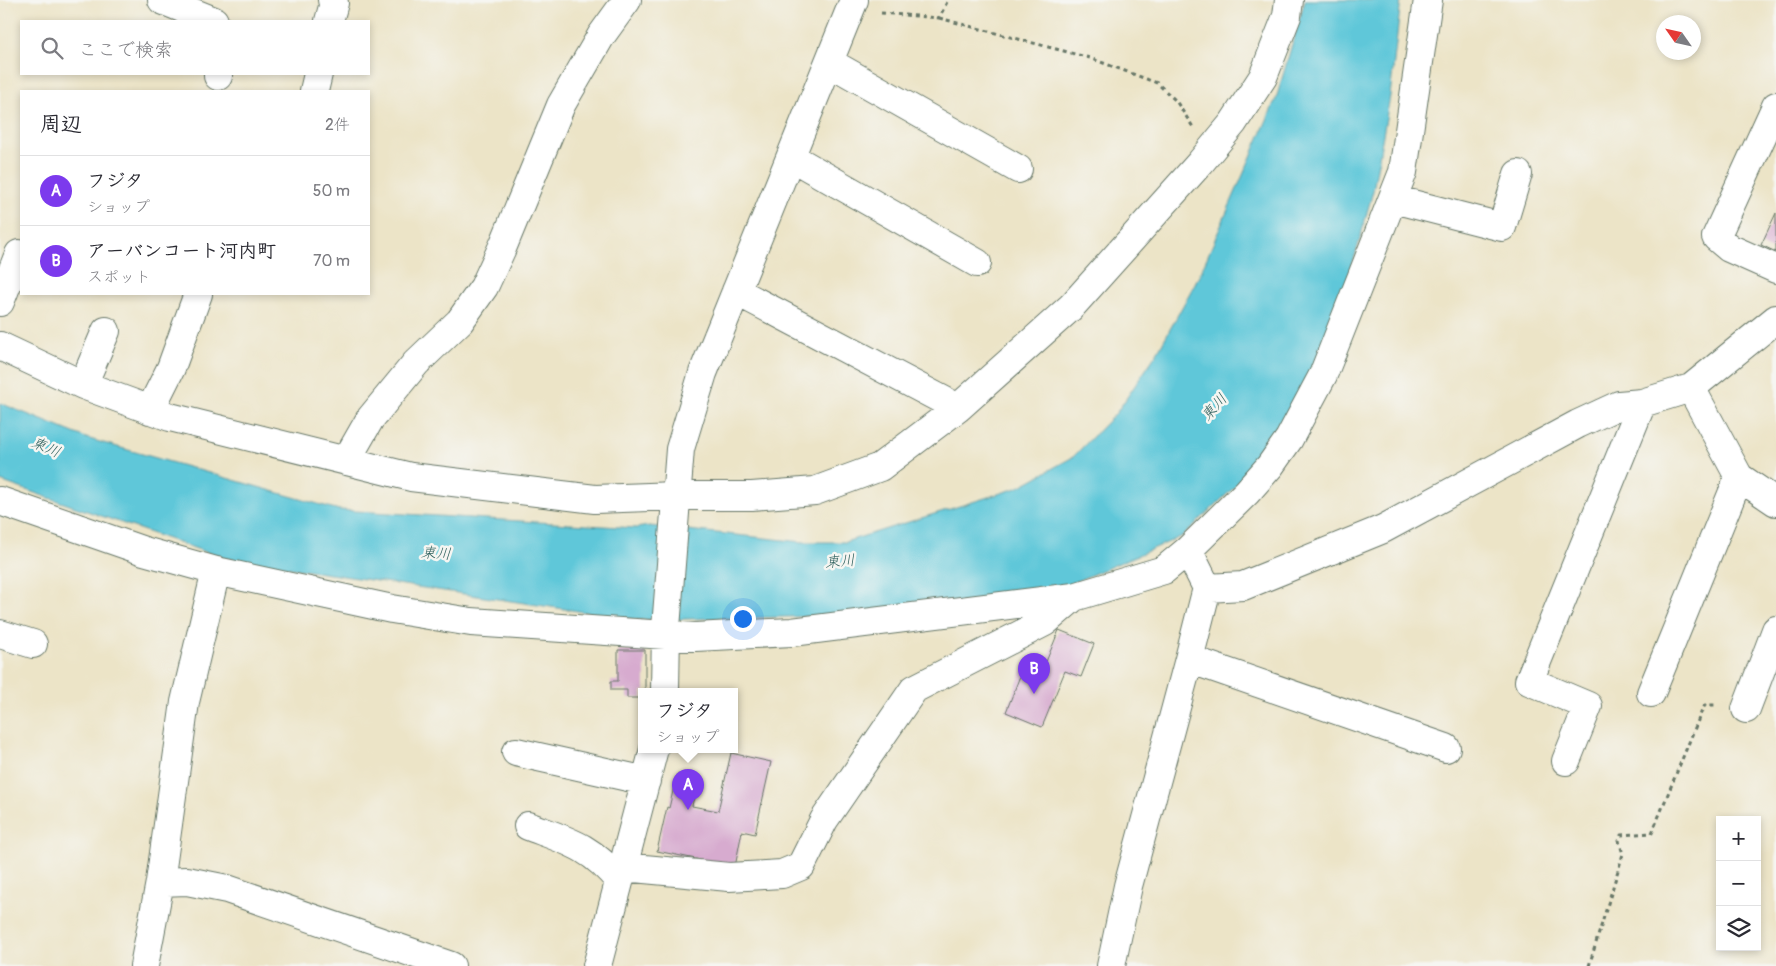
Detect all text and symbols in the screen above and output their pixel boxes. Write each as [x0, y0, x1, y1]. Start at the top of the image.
north arrow [1656, 15, 1701, 60]
search box [20, 20, 370, 75]
icon: search [38, 34, 66, 62]
text: ここで検索 [78, 38, 173, 62]
text: 周辺 [40, 111, 82, 138]
text: 2件 [325, 115, 350, 135]
text: フジタ [87, 169, 144, 193]
text: A [51, 181, 61, 201]
text: 50 m [313, 181, 350, 201]
text: ショップ [87, 197, 150, 217]
text: アーバンコート河内町 [87, 239, 276, 263]
text: B [51, 251, 61, 271]
text: 70 m [313, 251, 350, 271]
text: スポット [87, 267, 151, 287]
water label: 東川 [1197, 390, 1231, 425]
water label: 東川 [28, 433, 63, 462]
water label: 東川 [420, 543, 452, 564]
water label: 東川 [824, 551, 856, 572]
your location [730, 606, 756, 632]
pin: B [1018, 653, 1050, 694]
popup [638, 688, 738, 753]
text: フジタ [656, 699, 713, 723]
text: ショップ [656, 727, 720, 747]
pin: A [672, 769, 704, 810]
map controls [1716, 816, 1761, 951]
button: + [1716, 816, 1761, 861]
button: − [1716, 861, 1761, 906]
button: layers [1716, 906, 1761, 951]

